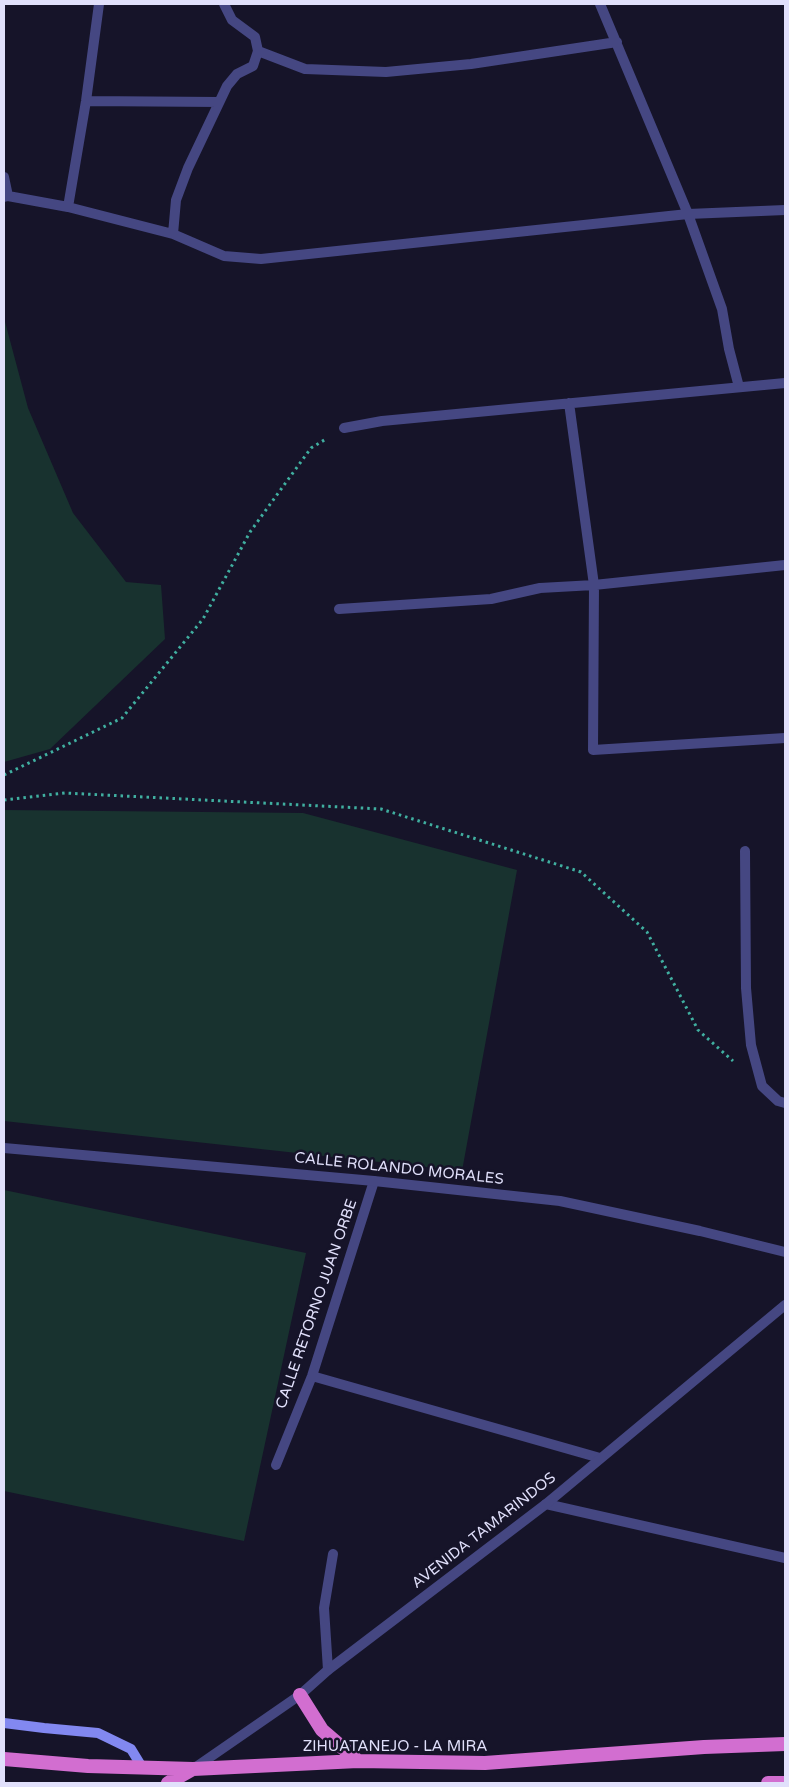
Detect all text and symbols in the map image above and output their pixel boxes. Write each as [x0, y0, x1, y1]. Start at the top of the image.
street label: CALLE ROLANDO MORALES [294, 1149, 504, 1189]
street label: CALLE RETORNO JUAN ORBE [273, 1197, 361, 1411]
street label: AVENIDA TAMARINDOS [408, 1469, 560, 1593]
street label: ZIHUATANEJO - LA MIRA [303, 1738, 487, 1756]

